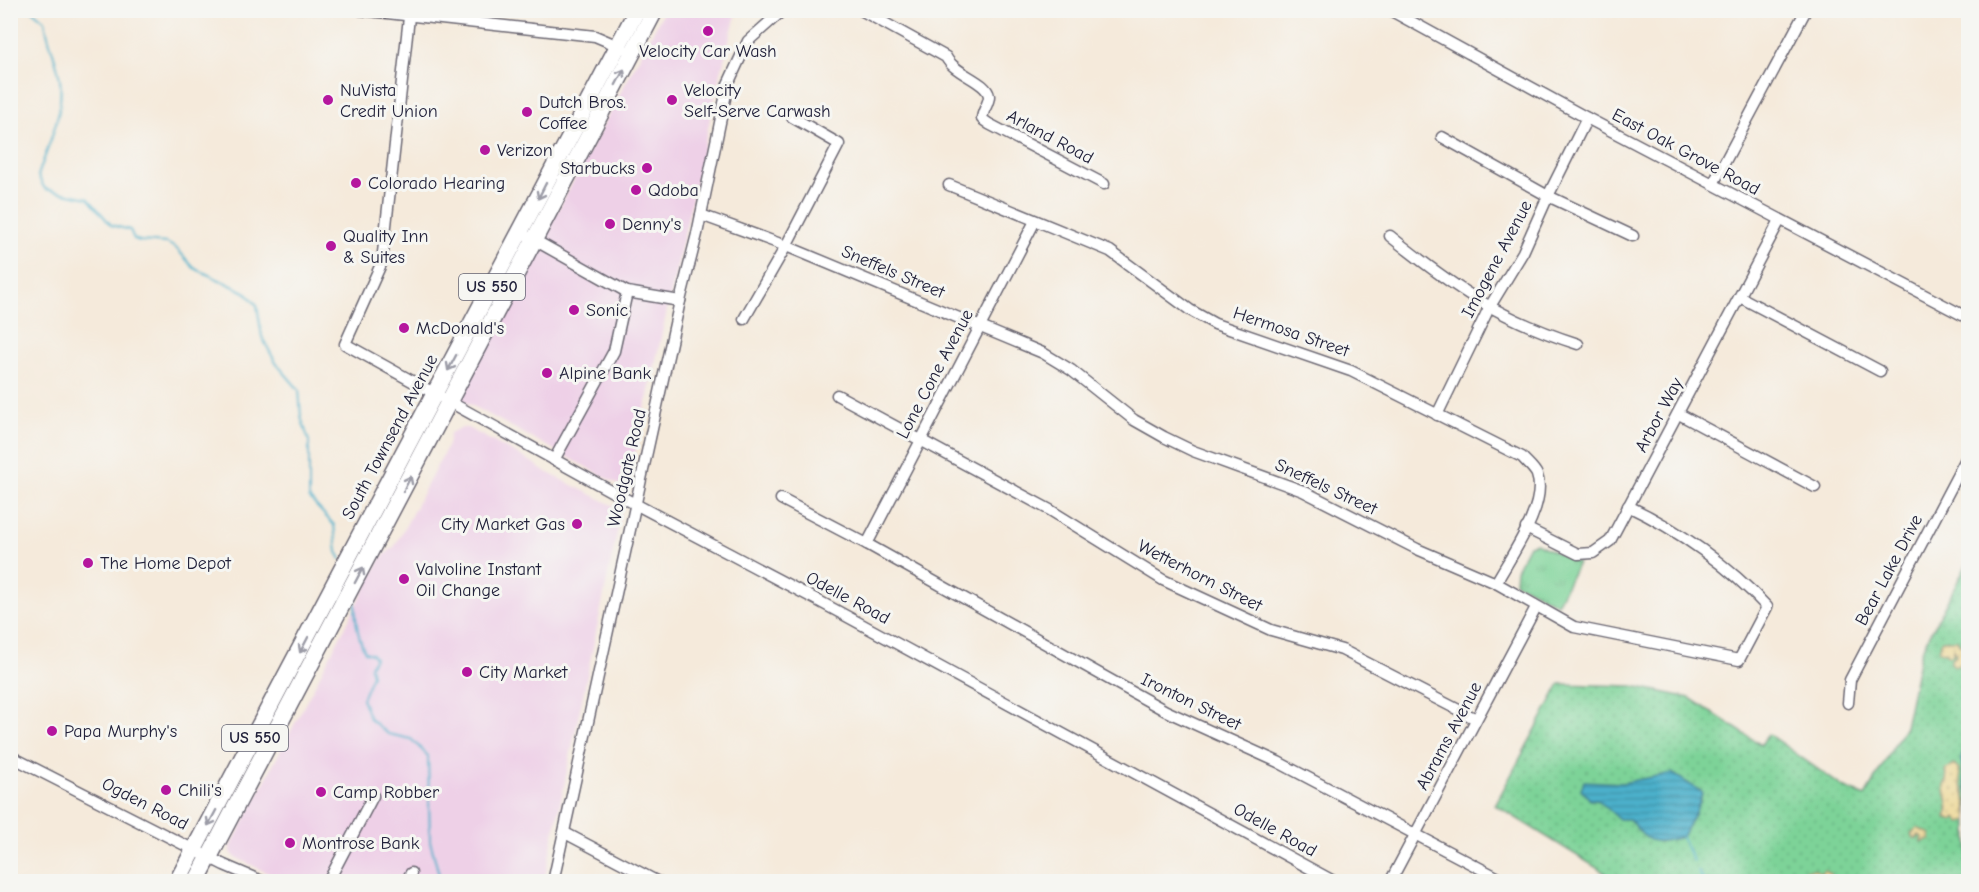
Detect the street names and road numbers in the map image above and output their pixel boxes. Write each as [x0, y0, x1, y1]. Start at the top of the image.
street label: East Oak Grove Road [1608, 104, 1764, 200]
street label: Arland Road [1003, 105, 1097, 169]
street label: Imogene Avenue [1457, 197, 1537, 321]
street label: Sneffels Street [838, 241, 949, 304]
road number: US 550 [459, 274, 525, 300]
street label: Hermosa Street [1230, 302, 1353, 362]
street label: Lone Cone Avenue [892, 306, 978, 442]
street label: South Townsend Avenue [338, 351, 442, 523]
street label: Arbor Way [1631, 373, 1688, 456]
street label: Woodgate Road [603, 407, 651, 529]
street label: Sneffels Street [1272, 454, 1381, 520]
street label: Bear Lake Drive [1851, 511, 1927, 629]
street label: Wetterhorn Street [1134, 536, 1266, 617]
street label: Odelle Road [802, 567, 894, 629]
street label: Ironton Street [1138, 669, 1245, 736]
street label: Abrams Avenue [1412, 678, 1486, 794]
road number: US 550 [222, 725, 288, 751]
street label: Ogden Road [98, 773, 192, 835]
street label: Odelle Road [1230, 799, 1320, 861]

